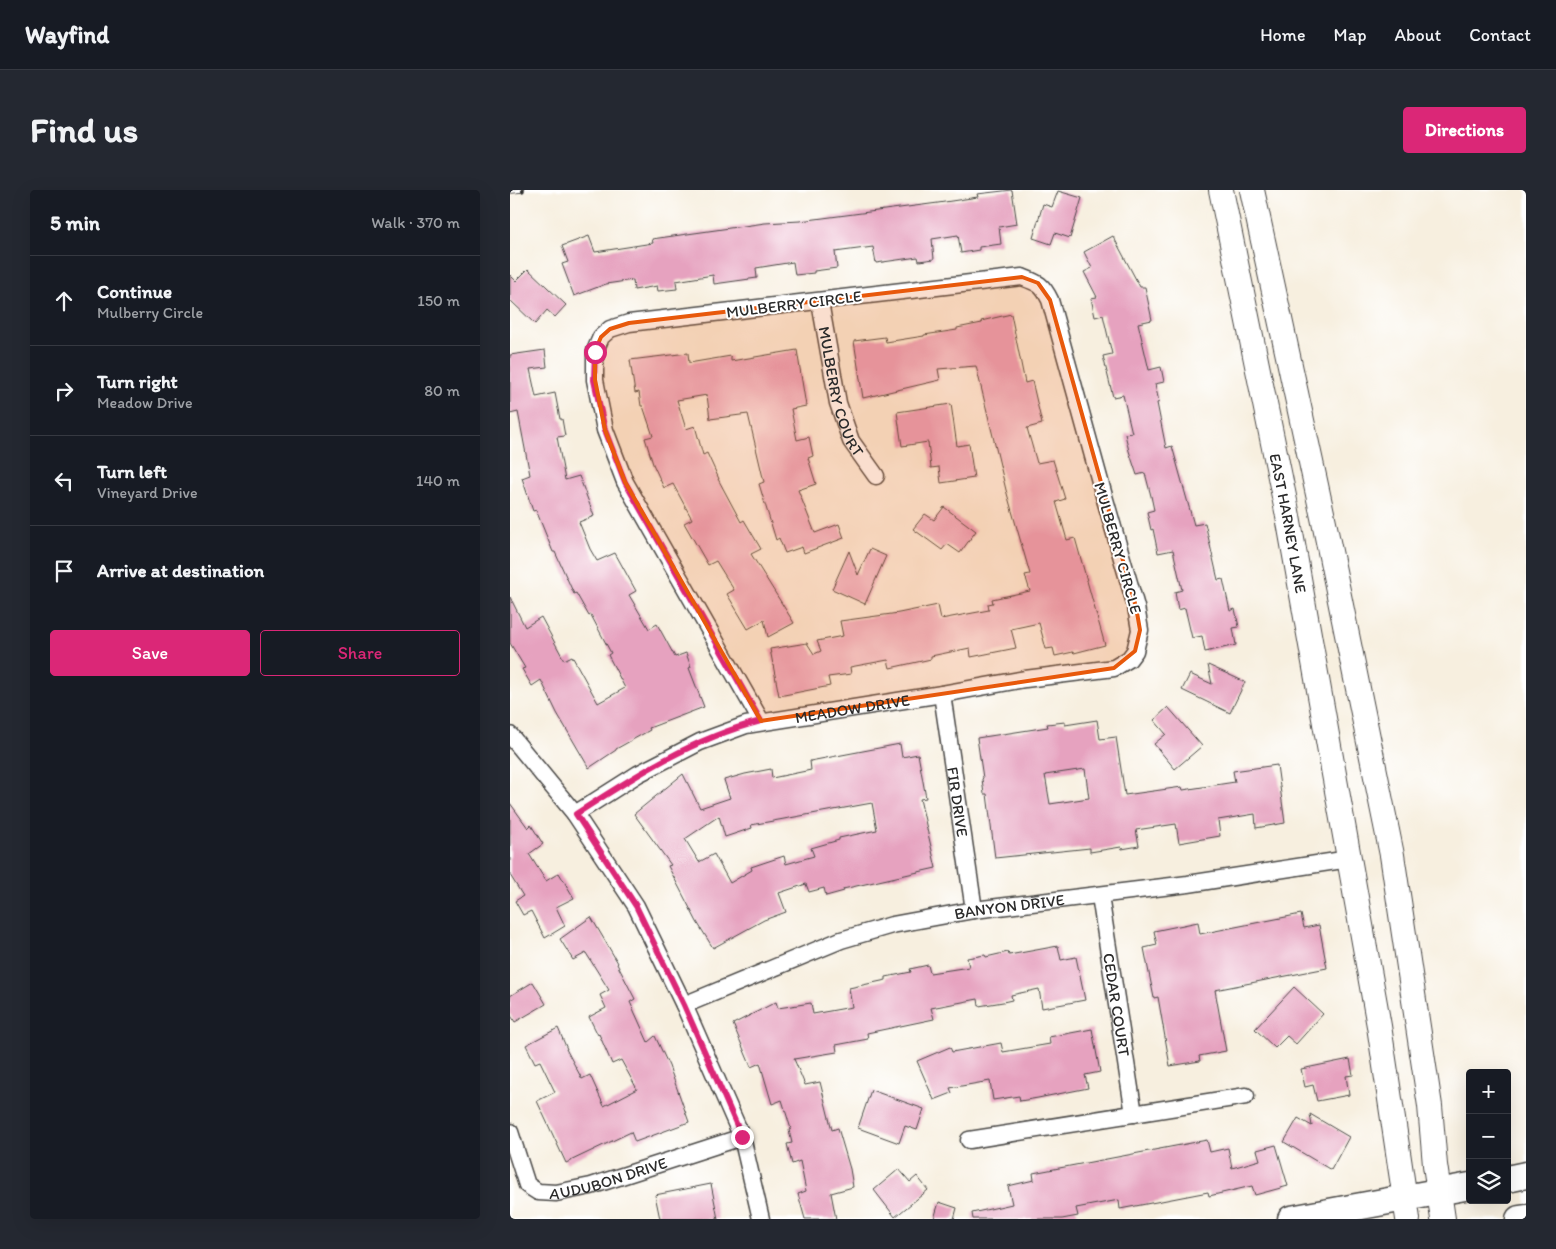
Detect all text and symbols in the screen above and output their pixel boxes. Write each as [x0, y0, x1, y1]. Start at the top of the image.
text: Wayfind [25, 20, 109, 49]
text: Home [1260, 24, 1306, 46]
text: Map [1334, 24, 1367, 46]
text: About [1395, 24, 1441, 46]
text: Contact [1469, 24, 1531, 46]
button: Directions [1403, 107, 1526, 153]
text: Find us [30, 109, 138, 151]
text: 5 min [50, 210, 100, 235]
text: Walk · 370 m [371, 213, 460, 232]
text: Continue [97, 280, 172, 303]
street label: MULBERRY CIRCLE [725, 286, 863, 322]
icon: ahead [50, 287, 78, 315]
text: 150 m [417, 291, 460, 310]
text: Mulberry Circle [97, 303, 203, 322]
street label: MULBERRY COURT [815, 325, 868, 460]
route start [584, 341, 607, 364]
text: Turn right [97, 370, 178, 393]
icon: right [50, 377, 78, 405]
text: 80 m [424, 381, 460, 400]
text: Meadow Drive [97, 393, 193, 412]
street label: EAST HARNEY LANE [1266, 452, 1311, 595]
text: Turn left [97, 460, 167, 483]
icon: left [50, 467, 78, 495]
text: 140 m [416, 471, 460, 490]
street label: MULBERRY CIRCLE [1090, 480, 1146, 616]
text: Vineyard Drive [97, 483, 197, 502]
icon: arrive [50, 557, 78, 585]
text: Arrive at destination [97, 559, 264, 582]
button: Save [50, 630, 250, 676]
button: Share [260, 630, 460, 676]
street label: MEADOW DRIVE [794, 690, 911, 727]
street label: FIR DRIVE [943, 766, 973, 838]
street label: BANYON DRIVE [953, 890, 1066, 923]
street label: CEDAR COURT [1100, 952, 1134, 1058]
map controls [1466, 1069, 1511, 1204]
button: + [1466, 1069, 1511, 1114]
button: − [1466, 1114, 1511, 1159]
route end [731, 1126, 754, 1149]
street label: AUDUBON DRIVE [549, 1152, 669, 1203]
button: layers [1466, 1159, 1511, 1204]

